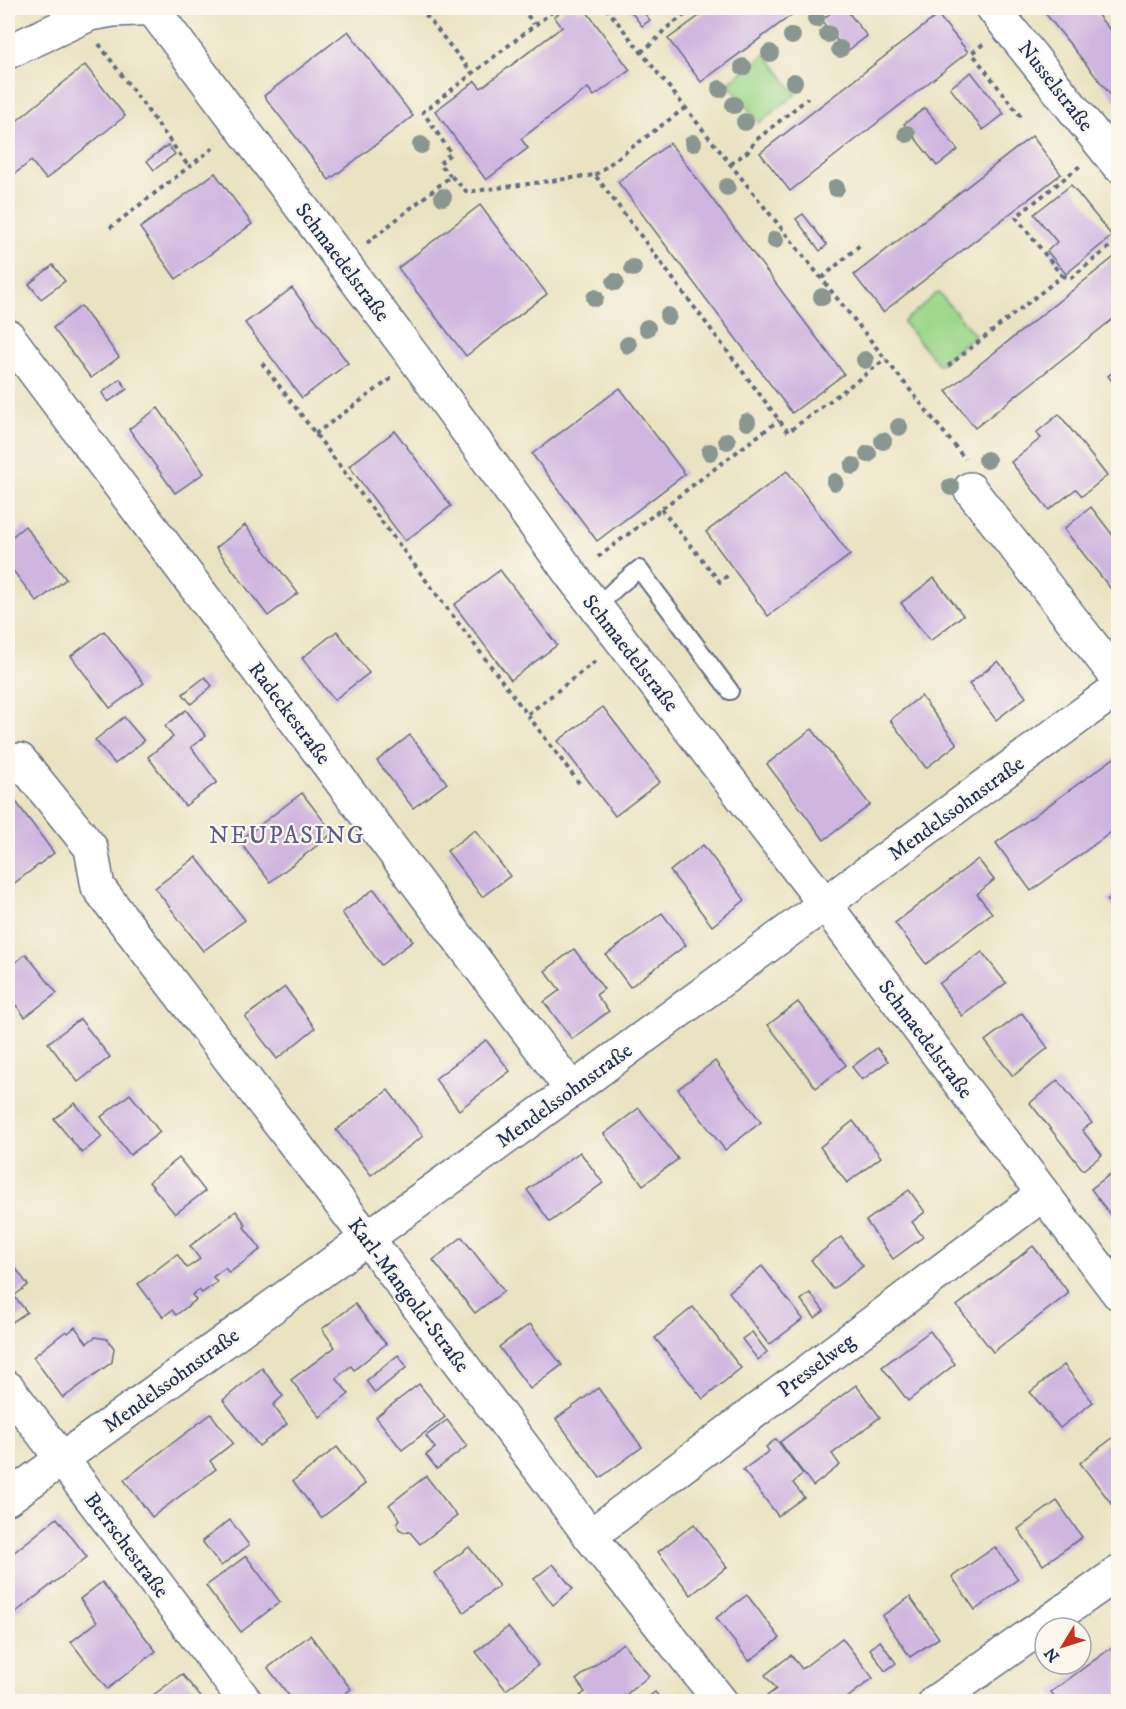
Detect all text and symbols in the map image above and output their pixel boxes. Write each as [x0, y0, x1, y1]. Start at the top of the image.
street label: Nusselstraße [1012, 36, 1099, 137]
street label: Schmaedelstraße [289, 198, 395, 327]
street label: Schmaedelstraße [576, 590, 684, 718]
street label: Radeckestraße [242, 657, 336, 770]
street label: Mendelssohnstraße [883, 751, 1030, 867]
district label: NEUPASING [209, 821, 365, 851]
street label: Schmaedelstraße [872, 975, 978, 1104]
street label: Mendelssohnstraße [491, 1038, 638, 1154]
street label: Karl-Mangold-Straße [342, 1213, 475, 1378]
street label: Mendelssohnstraße [98, 1323, 245, 1439]
street label: Presselweg [773, 1328, 861, 1403]
street label: Berrschestraße [78, 1488, 174, 1604]
north arrow [1033, 1616, 1093, 1676]
text: N [1040, 1643, 1064, 1666]

